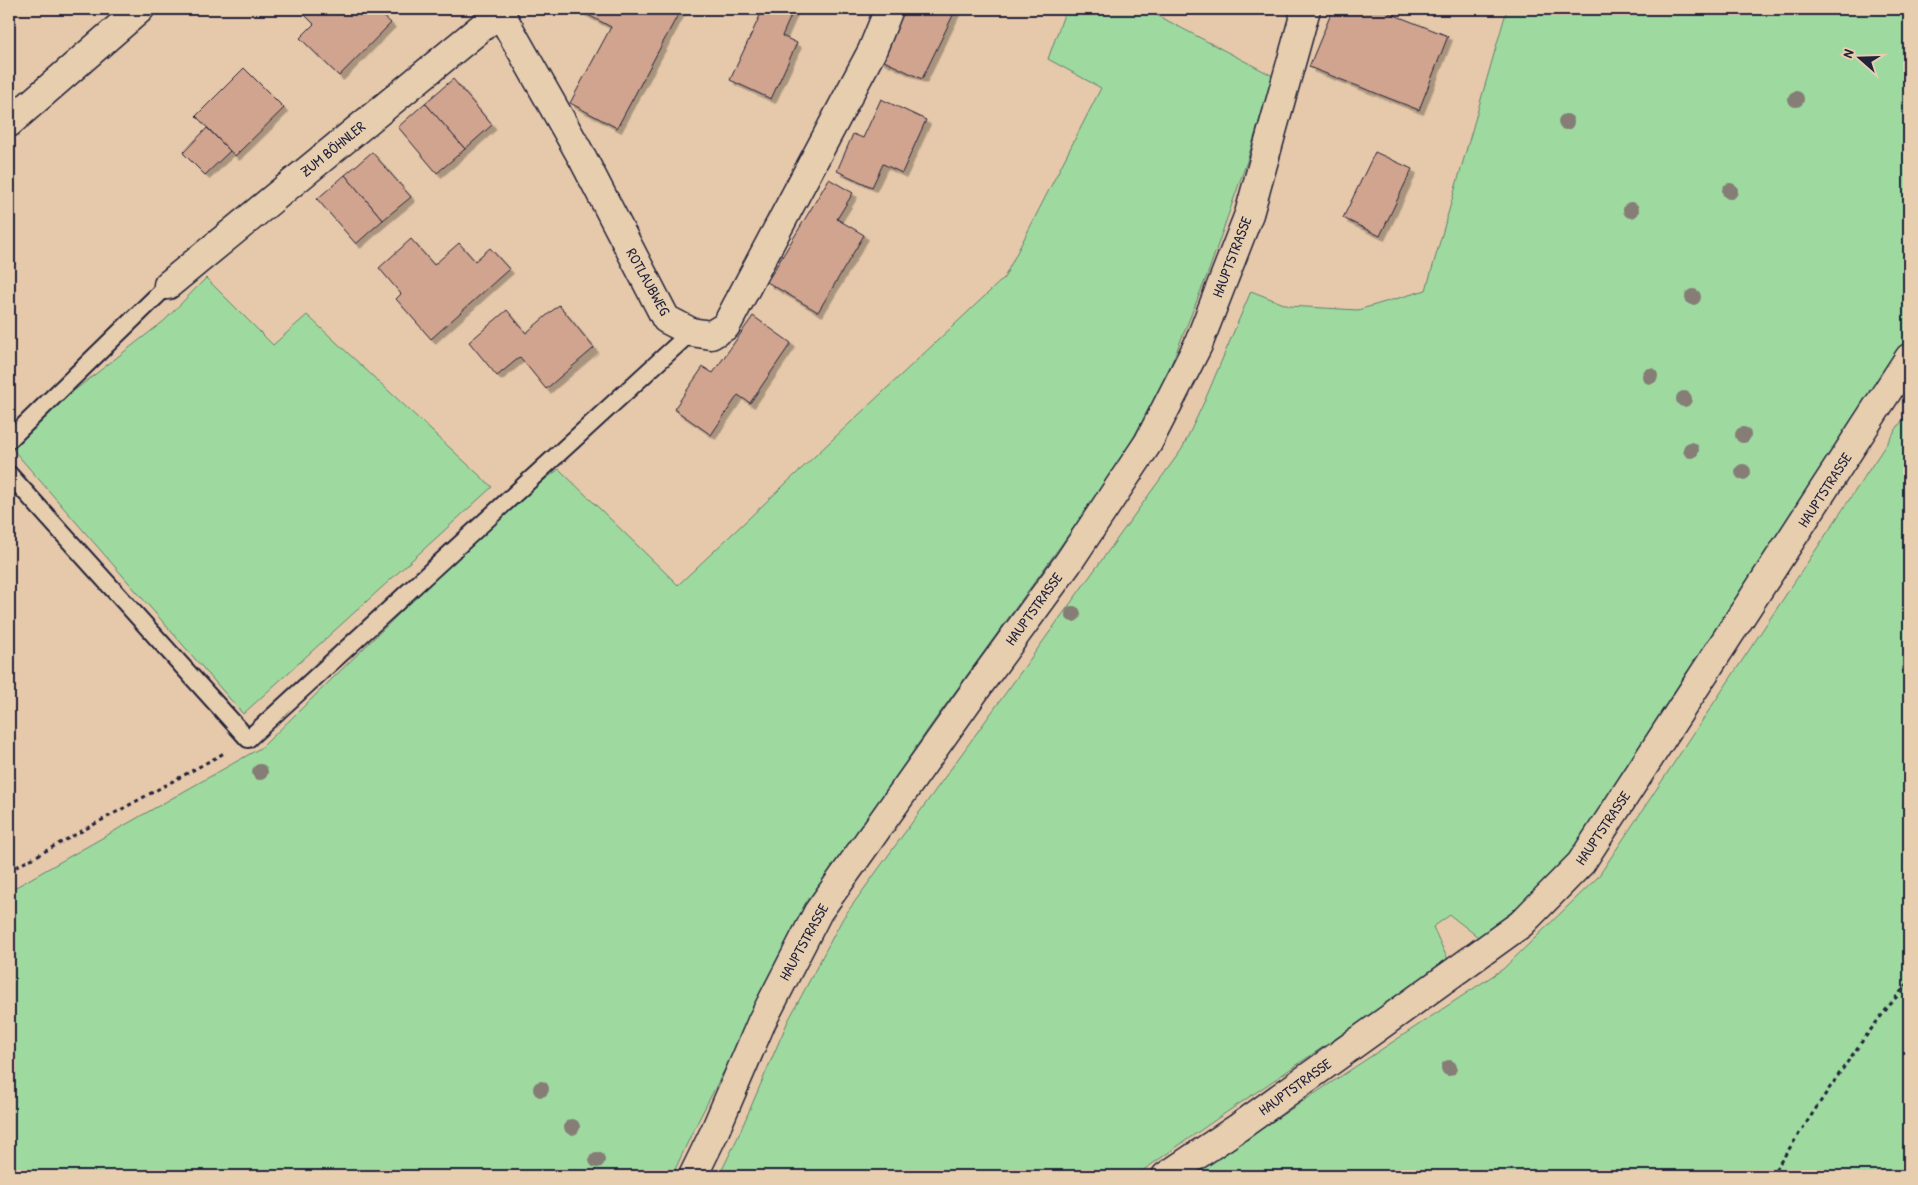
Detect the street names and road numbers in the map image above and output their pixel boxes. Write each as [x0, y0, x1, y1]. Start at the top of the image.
street label: ZUM BÖHNLER [296, 116, 370, 181]
street label: HAUPTSTRASSE [1206, 213, 1257, 300]
street label: ROTLAUBWEG [621, 244, 676, 320]
street label: HAUPTSTRASSE [1793, 448, 1857, 531]
street label: HAUPTSTRASSE [1000, 568, 1067, 649]
street label: HAUPTSTRASSE [1570, 786, 1635, 869]
street label: HAUPTSTRASSE [774, 899, 834, 984]
street label: HAUPTSTRASSE [1254, 1053, 1336, 1120]

